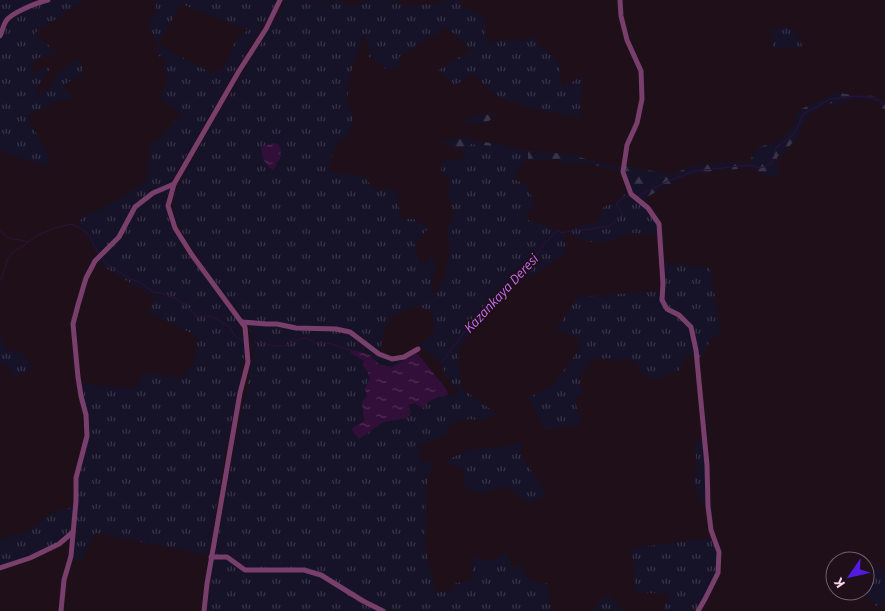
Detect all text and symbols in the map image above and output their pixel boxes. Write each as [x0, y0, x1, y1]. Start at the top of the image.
water label: Kazankaya Deresi [460, 249, 544, 338]
north arrow [825, 551, 875, 601]
text: K [829, 573, 851, 592]

